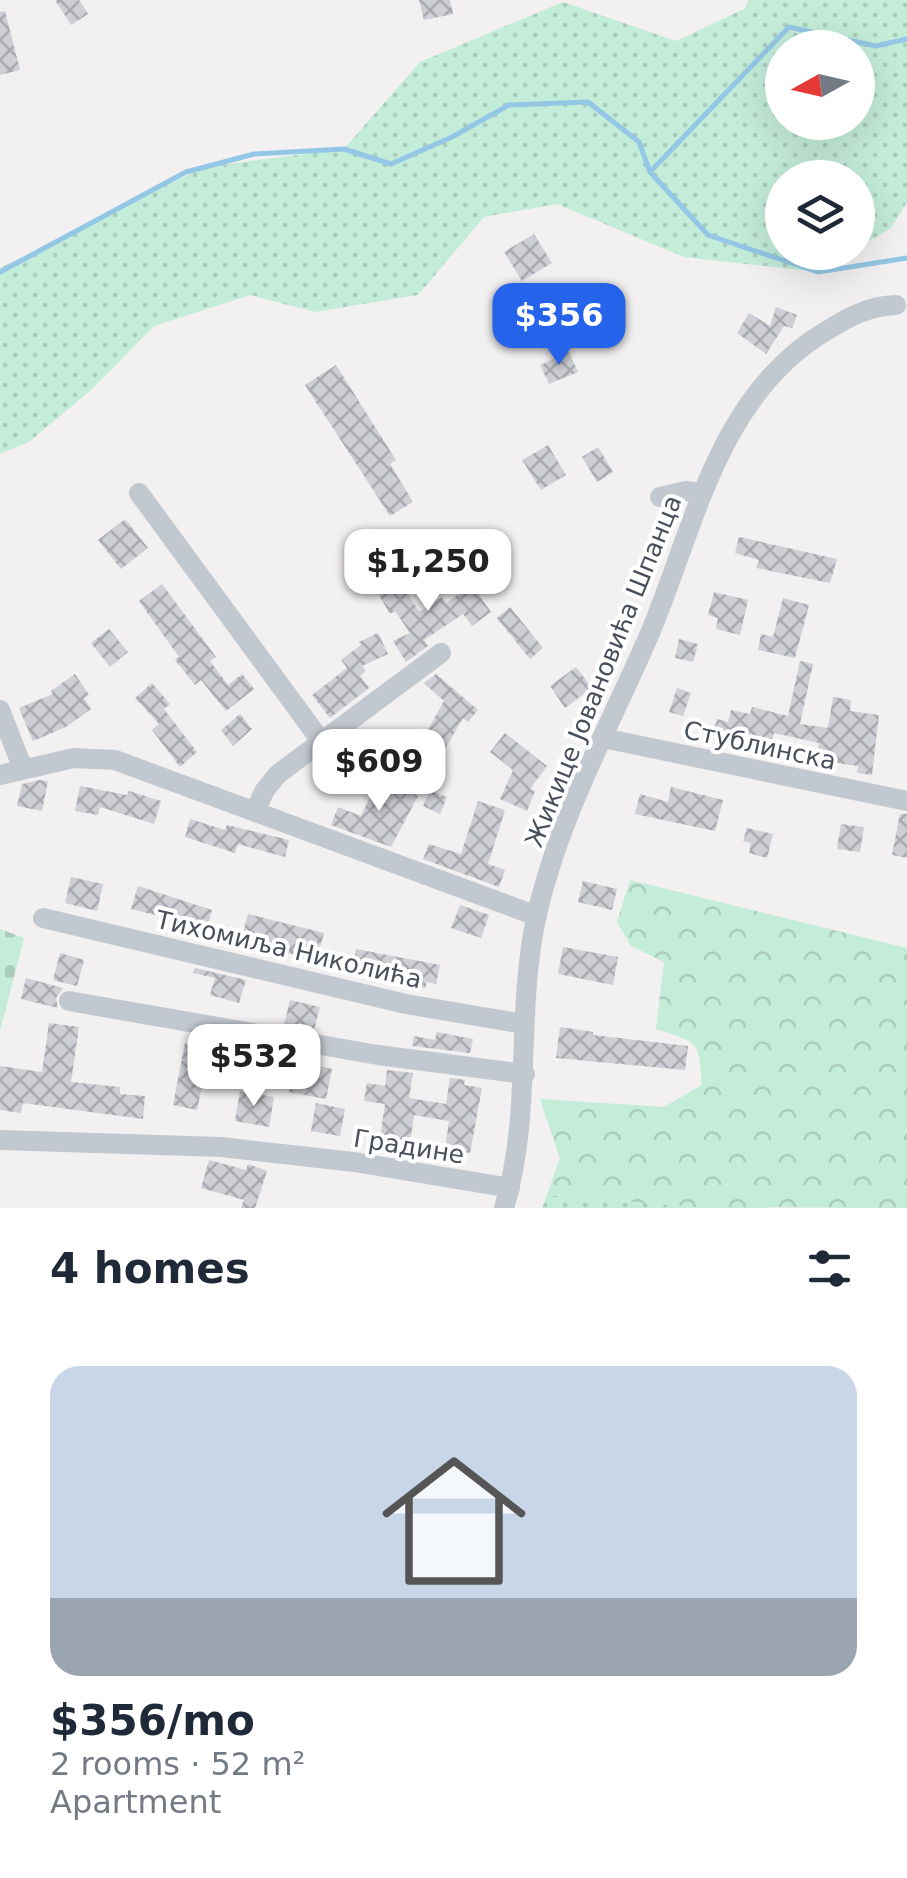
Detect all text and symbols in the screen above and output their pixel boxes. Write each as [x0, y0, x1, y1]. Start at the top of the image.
north arrow [765, 30, 875, 140]
map controls [765, 30, 875, 270]
button: layers [765, 160, 875, 270]
pin: $356 [500, 283, 618, 368]
text: $356 [514, 296, 604, 334]
street label: Жикице Јовановића Шпанца [519, 491, 687, 851]
pin: $1,250 [347, 529, 509, 614]
text: $1,250 [366, 542, 490, 580]
street label: Стублинска [681, 715, 839, 776]
pin: $609 [320, 729, 438, 814]
text: $609 [334, 742, 424, 780]
street label: Тихомиља Николића [152, 905, 425, 994]
pin: $532 [195, 1024, 313, 1109]
text: $532 [209, 1037, 299, 1075]
street label: Градине [351, 1123, 466, 1170]
icon: filters [802, 1241, 857, 1296]
text: 4 homes [50, 1244, 250, 1293]
icon: home [364, 1431, 544, 1611]
text: $356/mo [50, 1696, 255, 1745]
text: 2 rooms · 52 m² [50, 1745, 305, 1783]
text: Apartment [50, 1783, 221, 1821]

